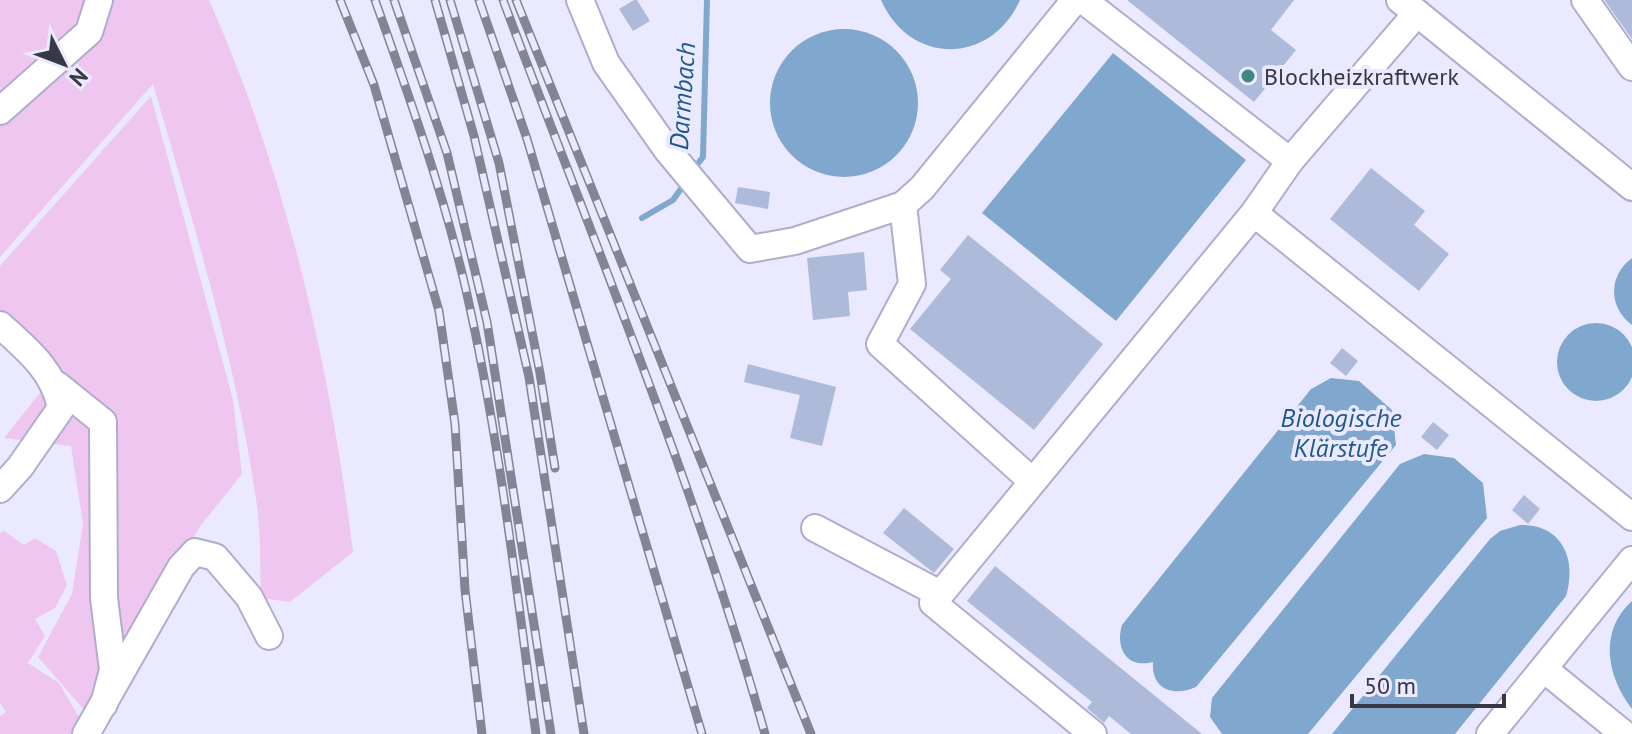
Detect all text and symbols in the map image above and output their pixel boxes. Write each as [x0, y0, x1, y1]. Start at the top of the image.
north arrow [24, 24, 104, 104]
water label: Darmbach [662, 41, 702, 151]
place label: Blockheizkraftwerk [1264, 61, 1459, 92]
text: N [64, 63, 94, 92]
marker: Blockheizkraftwerk [1239, 67, 1257, 85]
water label: Biologische Klärstufe [1280, 401, 1402, 464]
scale bar [1352, 658, 1504, 708]
text: 50 m [1364, 670, 1416, 701]

